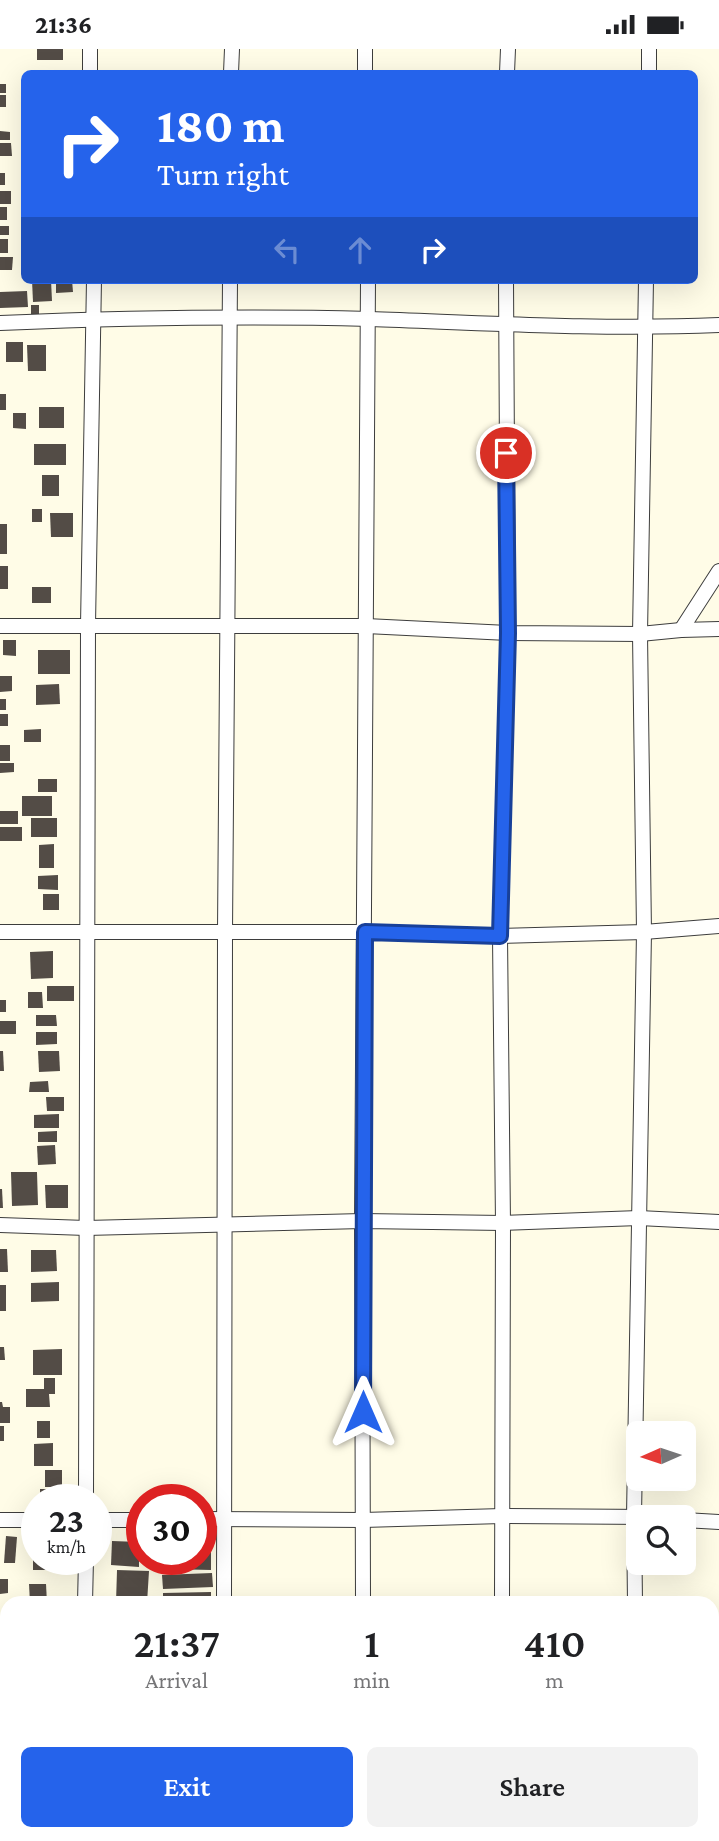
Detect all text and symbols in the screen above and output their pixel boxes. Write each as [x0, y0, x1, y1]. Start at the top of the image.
text: 21:36 [35, 10, 92, 39]
icon: right [42, 98, 133, 189]
text: 180 m [157, 98, 285, 153]
text: Turn right [157, 156, 289, 192]
icon: left [268, 231, 306, 269]
icon: ahead [341, 231, 379, 269]
icon: right [414, 231, 452, 269]
pin [476, 423, 536, 483]
icon: arrive [487, 434, 525, 472]
position arrow [326, 1375, 400, 1449]
north arrow [626, 1421, 696, 1491]
map controls [626, 1421, 696, 1575]
speed limit sign: 30 [126, 1484, 217, 1575]
text: 23 [49, 1501, 84, 1540]
button: search [626, 1505, 696, 1575]
text: km/h [47, 1537, 86, 1557]
text: 21:37 [133, 1619, 220, 1666]
text: 1 [364, 1619, 379, 1666]
text: 410 [524, 1619, 586, 1666]
text: Arrival [145, 1667, 208, 1693]
text: min [353, 1667, 390, 1693]
text: m [545, 1667, 564, 1693]
button: Exit [21, 1747, 353, 1827]
button: Share [367, 1747, 698, 1827]

